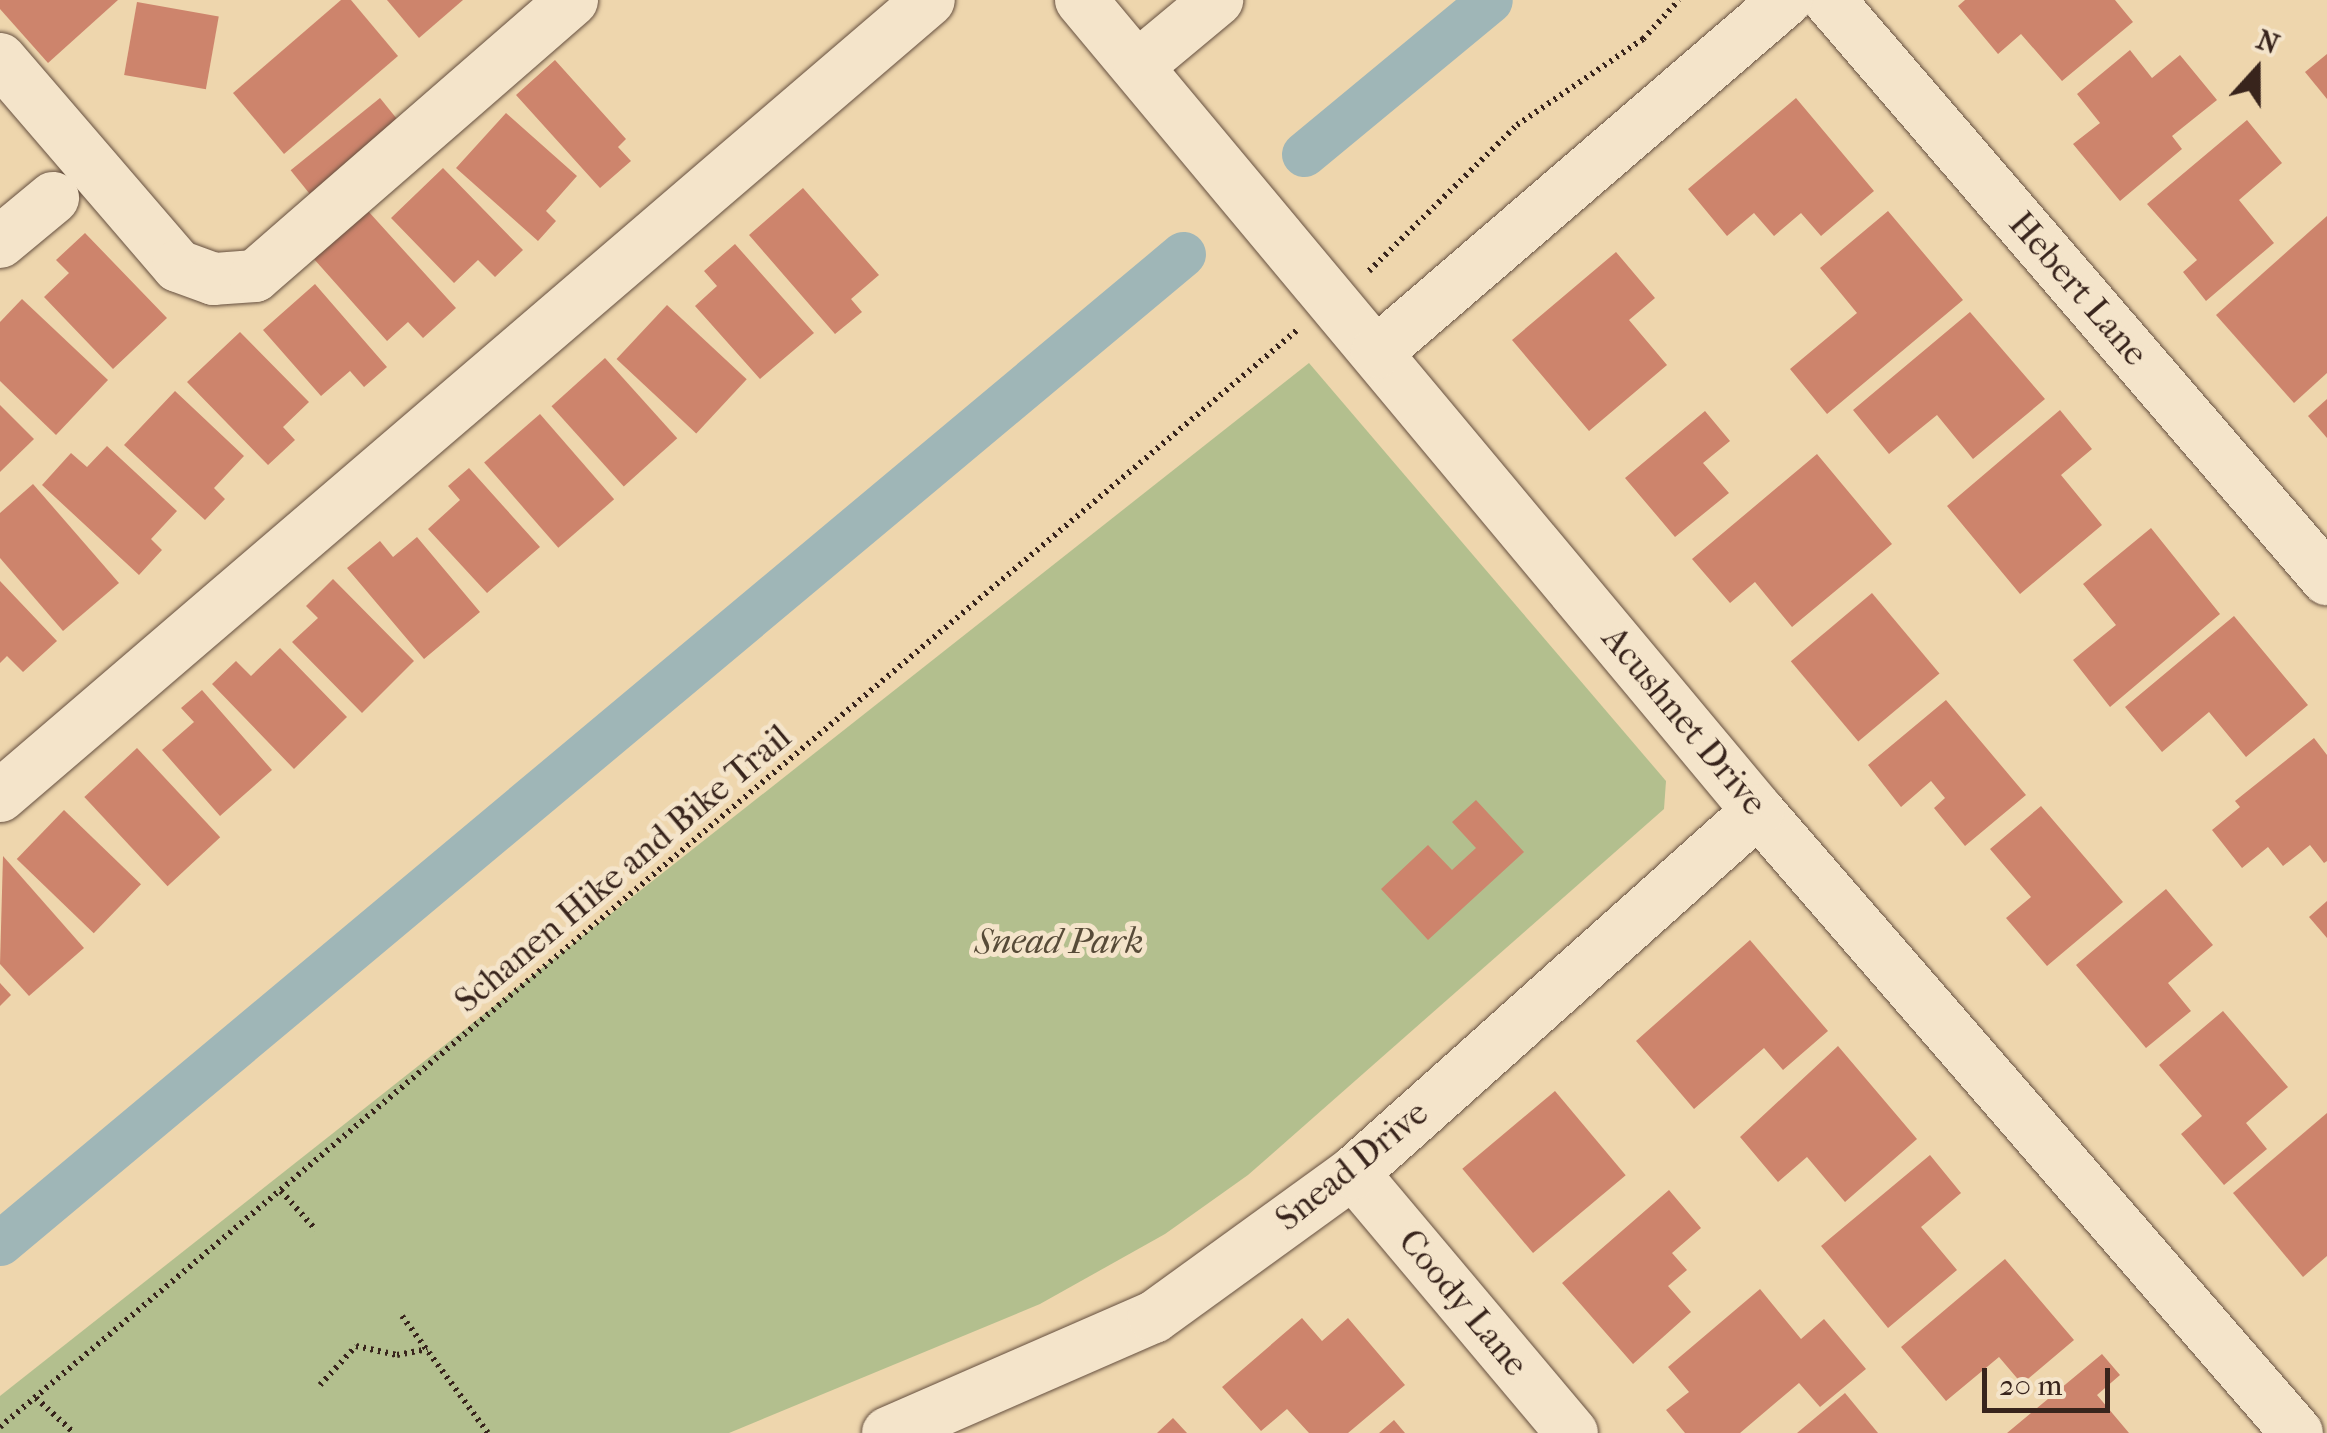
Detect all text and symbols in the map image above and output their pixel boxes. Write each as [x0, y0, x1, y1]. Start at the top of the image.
north arrow [2207, 20, 2307, 120]
text: N [2252, 22, 2284, 61]
street label: Hebert Lane [2000, 203, 2156, 375]
street label: Acushnet Drive [1593, 618, 1775, 824]
street label: Schanen Hike and Bike Trail [447, 716, 799, 1022]
park label: Snead Park [974, 921, 1144, 963]
street label: Snead Drive [1267, 1092, 1437, 1240]
street label: Coody Lane [1389, 1221, 1537, 1385]
scale bar [1987, 1348, 2114, 1410]
text: 20 m [1999, 1368, 2062, 1403]

